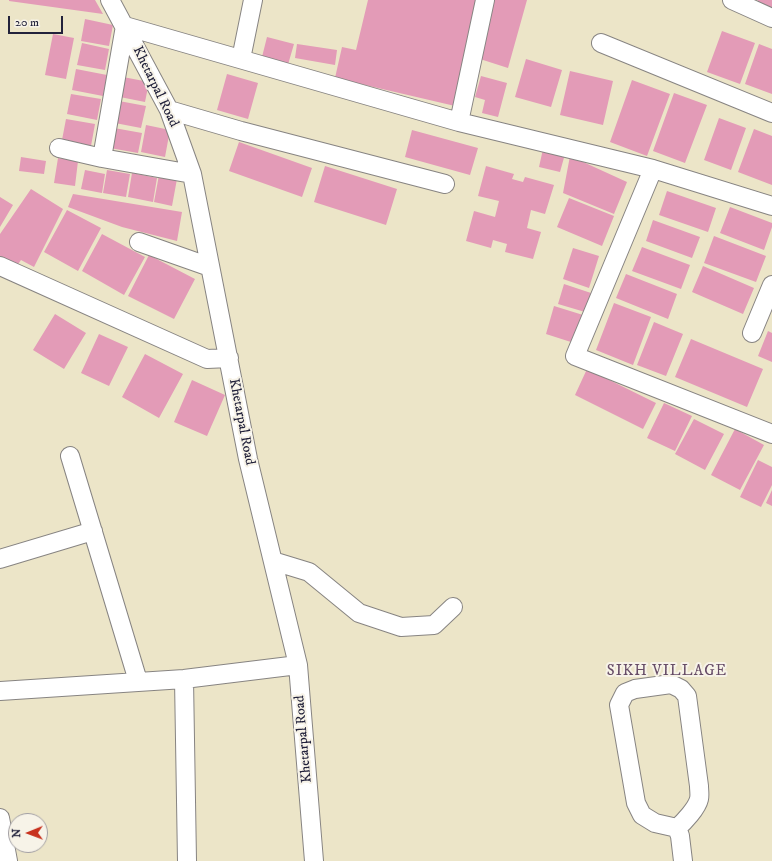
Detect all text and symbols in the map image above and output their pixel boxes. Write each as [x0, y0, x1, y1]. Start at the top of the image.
scale bar [10, 8, 65, 34]
text: 20 m [15, 15, 39, 30]
street label: Khetarpal Road [128, 44, 182, 130]
street label: Khetarpal Road [224, 377, 258, 467]
district label: SIKH VILLAGE [607, 663, 727, 681]
street label: Khetarpal Road [292, 695, 316, 783]
north arrow [8, 813, 48, 853]
text: N [10, 829, 24, 838]

